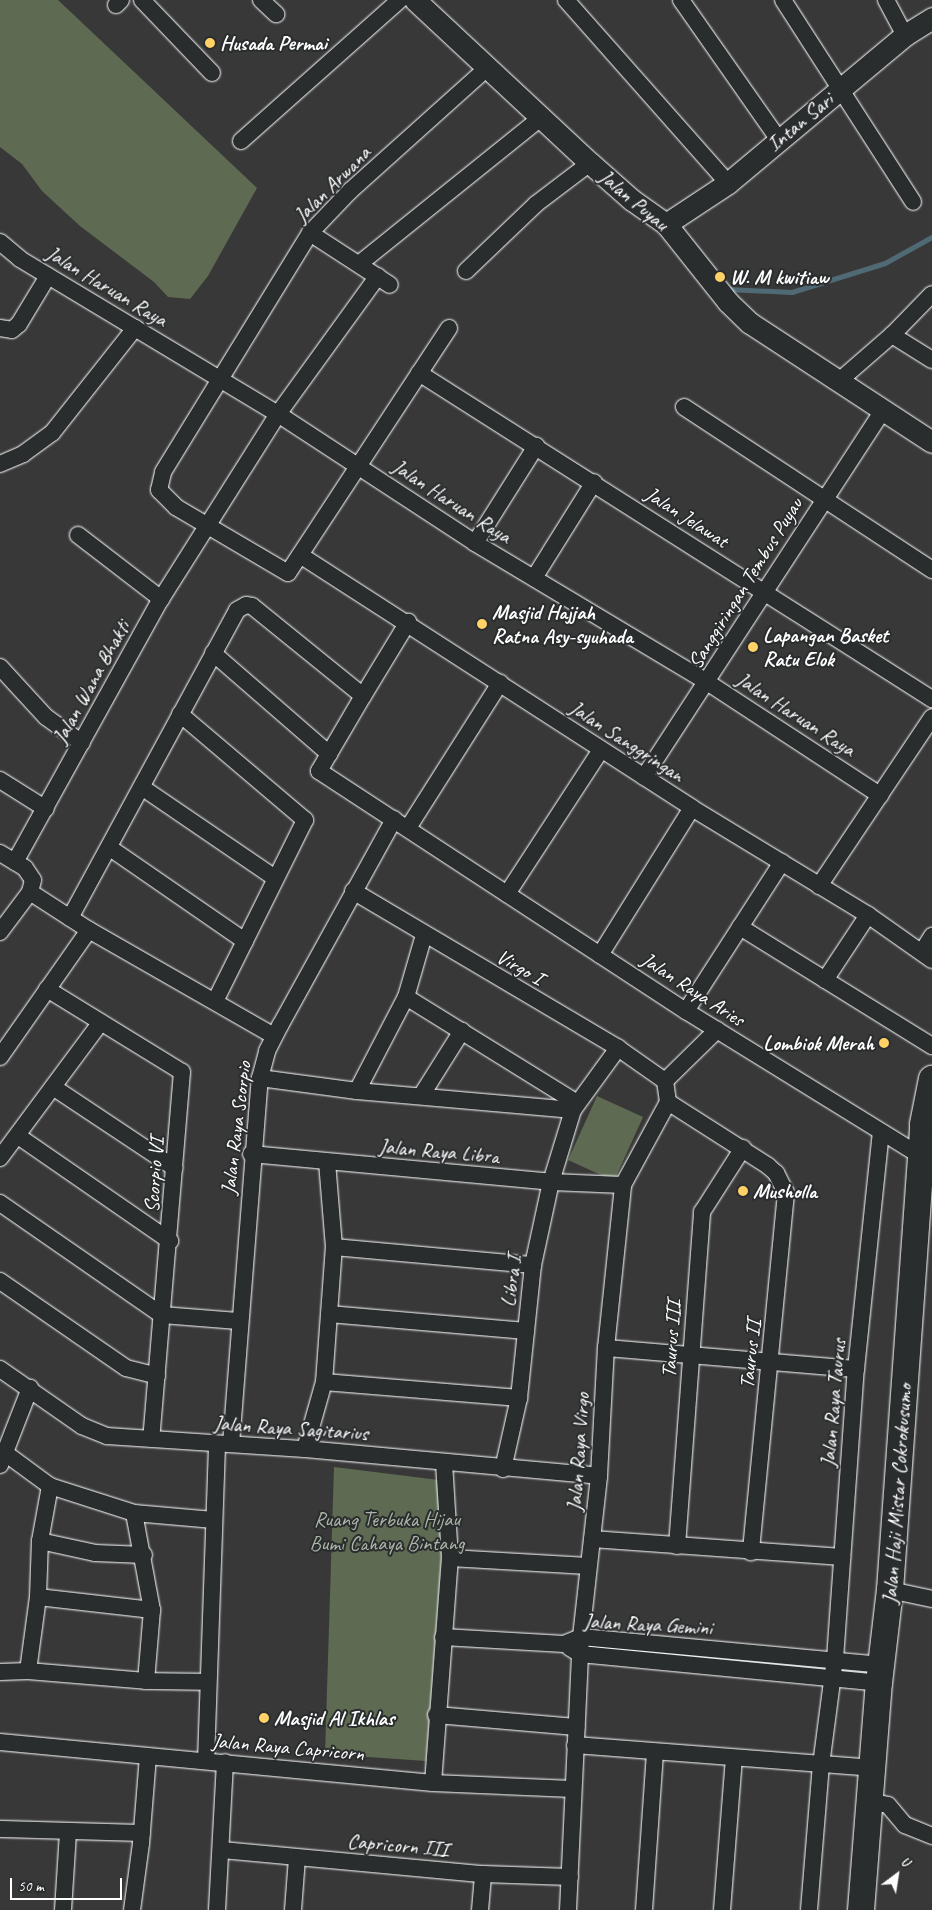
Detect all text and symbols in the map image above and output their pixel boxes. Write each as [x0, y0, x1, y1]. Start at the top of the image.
place label: Husada Permai [220, 30, 328, 56]
marker: Husada Permai [204, 37, 216, 49]
street label: Intan Sari [762, 87, 838, 157]
street label: Jalan Arwana [289, 141, 375, 227]
street label: Jalan Puyau [594, 164, 674, 236]
street label: Jalan Haruan Raya [42, 240, 172, 332]
place label: W. M kwitiaw [730, 264, 828, 290]
marker: W. M kwitiaw [714, 271, 726, 283]
street label: Jalan Haruan Raya [388, 453, 516, 549]
street label: Jalan Jelawat [641, 481, 733, 553]
street label: Sanggiringan Tembus Puyau [683, 494, 807, 672]
place label: Masjid Hajjah Ratna Asy-syuhada [492, 599, 633, 649]
street label: Jalan Wana Bhakti [47, 616, 135, 748]
marker: Masjid Hajjah Ratna Asy-syuhada [476, 618, 488, 630]
place label: Lapangan Basket Ratu Elok [763, 622, 888, 672]
marker: Lapangan Basket Ratu Elok [747, 641, 759, 653]
street label: Jalan Haruan Raya [732, 666, 860, 762]
street label: Jalan Sanggringan [565, 695, 689, 787]
street label: Virgo I [492, 944, 548, 990]
street label: Jalan Raya Aries [637, 946, 749, 1032]
place label: Lombiok Merah [763, 1030, 874, 1056]
marker: Lombiok Merah [878, 1037, 890, 1049]
street label: Jalan Raya Scorpio [215, 1060, 257, 1196]
street label: Jalan Raya Libra [378, 1133, 500, 1169]
street label: Scorpio VI [139, 1137, 169, 1213]
place label: Musholla [753, 1178, 817, 1204]
marker: Musholla [737, 1185, 749, 1197]
street label: Libra I [495, 1254, 527, 1308]
street label: Taurus III [656, 1299, 686, 1379]
street label: Taurus II [734, 1318, 766, 1390]
street label: Jalan Raya Taurus [815, 1337, 851, 1469]
street label: Jalan Haji Mistar Cokrokusumo [877, 1383, 917, 1605]
street label: Jalan Raya Virgo [561, 1392, 595, 1512]
street label: Jalan Raya Sagitarius [213, 1410, 369, 1446]
park label: Ruang Terbuka Hijau Bumi Cahaya Bintang [310, 1506, 464, 1556]
street label: Jalan Raya Gemini [583, 1608, 713, 1640]
place label: Masjid Al Ikhlas [274, 1705, 395, 1731]
marker: Masjid Al Ikhlas [258, 1712, 270, 1724]
street label: Jalan Raya Capricorn [211, 1728, 365, 1766]
street label: Capricorn III [346, 1828, 450, 1862]
north arrow [872, 1850, 922, 1900]
text: U [898, 1853, 912, 1871]
scale bar [12, 1868, 125, 1900]
text: 50 m [18, 1877, 44, 1896]

